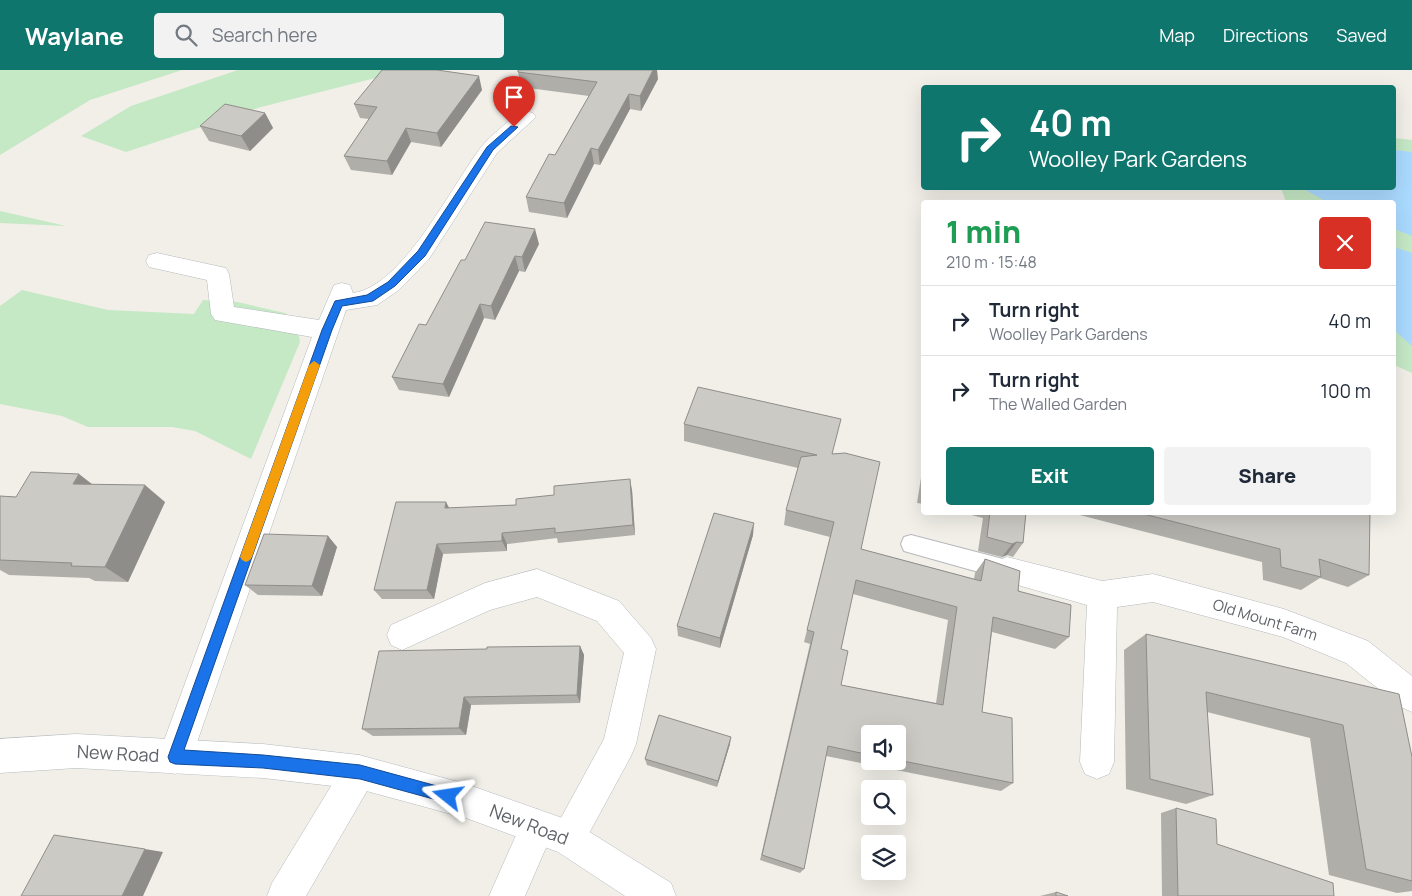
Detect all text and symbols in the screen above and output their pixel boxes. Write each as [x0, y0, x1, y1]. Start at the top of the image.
search box [154, 13, 504, 58]
text: Waylane [25, 19, 124, 52]
icon: search [172, 21, 200, 49]
text: Search here [212, 22, 317, 48]
text: Map [1159, 23, 1195, 47]
text: Directions [1223, 23, 1308, 47]
text: Saved [1336, 23, 1387, 47]
pin [493, 76, 535, 127]
icon: arrive [500, 83, 528, 111]
text: 40 m [1029, 99, 1112, 147]
icon: right [946, 105, 1011, 170]
text: Woolley Park Gardens [1029, 144, 1247, 174]
text: 1 min [946, 211, 1021, 252]
button: close [1319, 217, 1371, 269]
text: 210 m · 15:48 [946, 251, 1037, 273]
text: Turn right [989, 297, 1079, 323]
icon: right [946, 307, 974, 335]
text: 40 m [1328, 308, 1371, 334]
text: Woolley Park Gardens [989, 323, 1148, 345]
text: Turn right [989, 367, 1079, 393]
icon: right [946, 377, 974, 405]
text: 100 m [1320, 378, 1371, 404]
text: The Walled Garden [989, 393, 1127, 415]
button: Exit [946, 447, 1154, 505]
button: Share [1164, 447, 1371, 505]
street label: Old Mount Farm [1210, 594, 1320, 645]
map controls [861, 725, 906, 880]
button: sound [861, 725, 906, 770]
street label: New Road [76, 739, 160, 767]
position arrow [421, 769, 473, 821]
button: search [861, 780, 906, 825]
street label: New Road [487, 798, 572, 850]
button: layers [861, 835, 906, 880]

